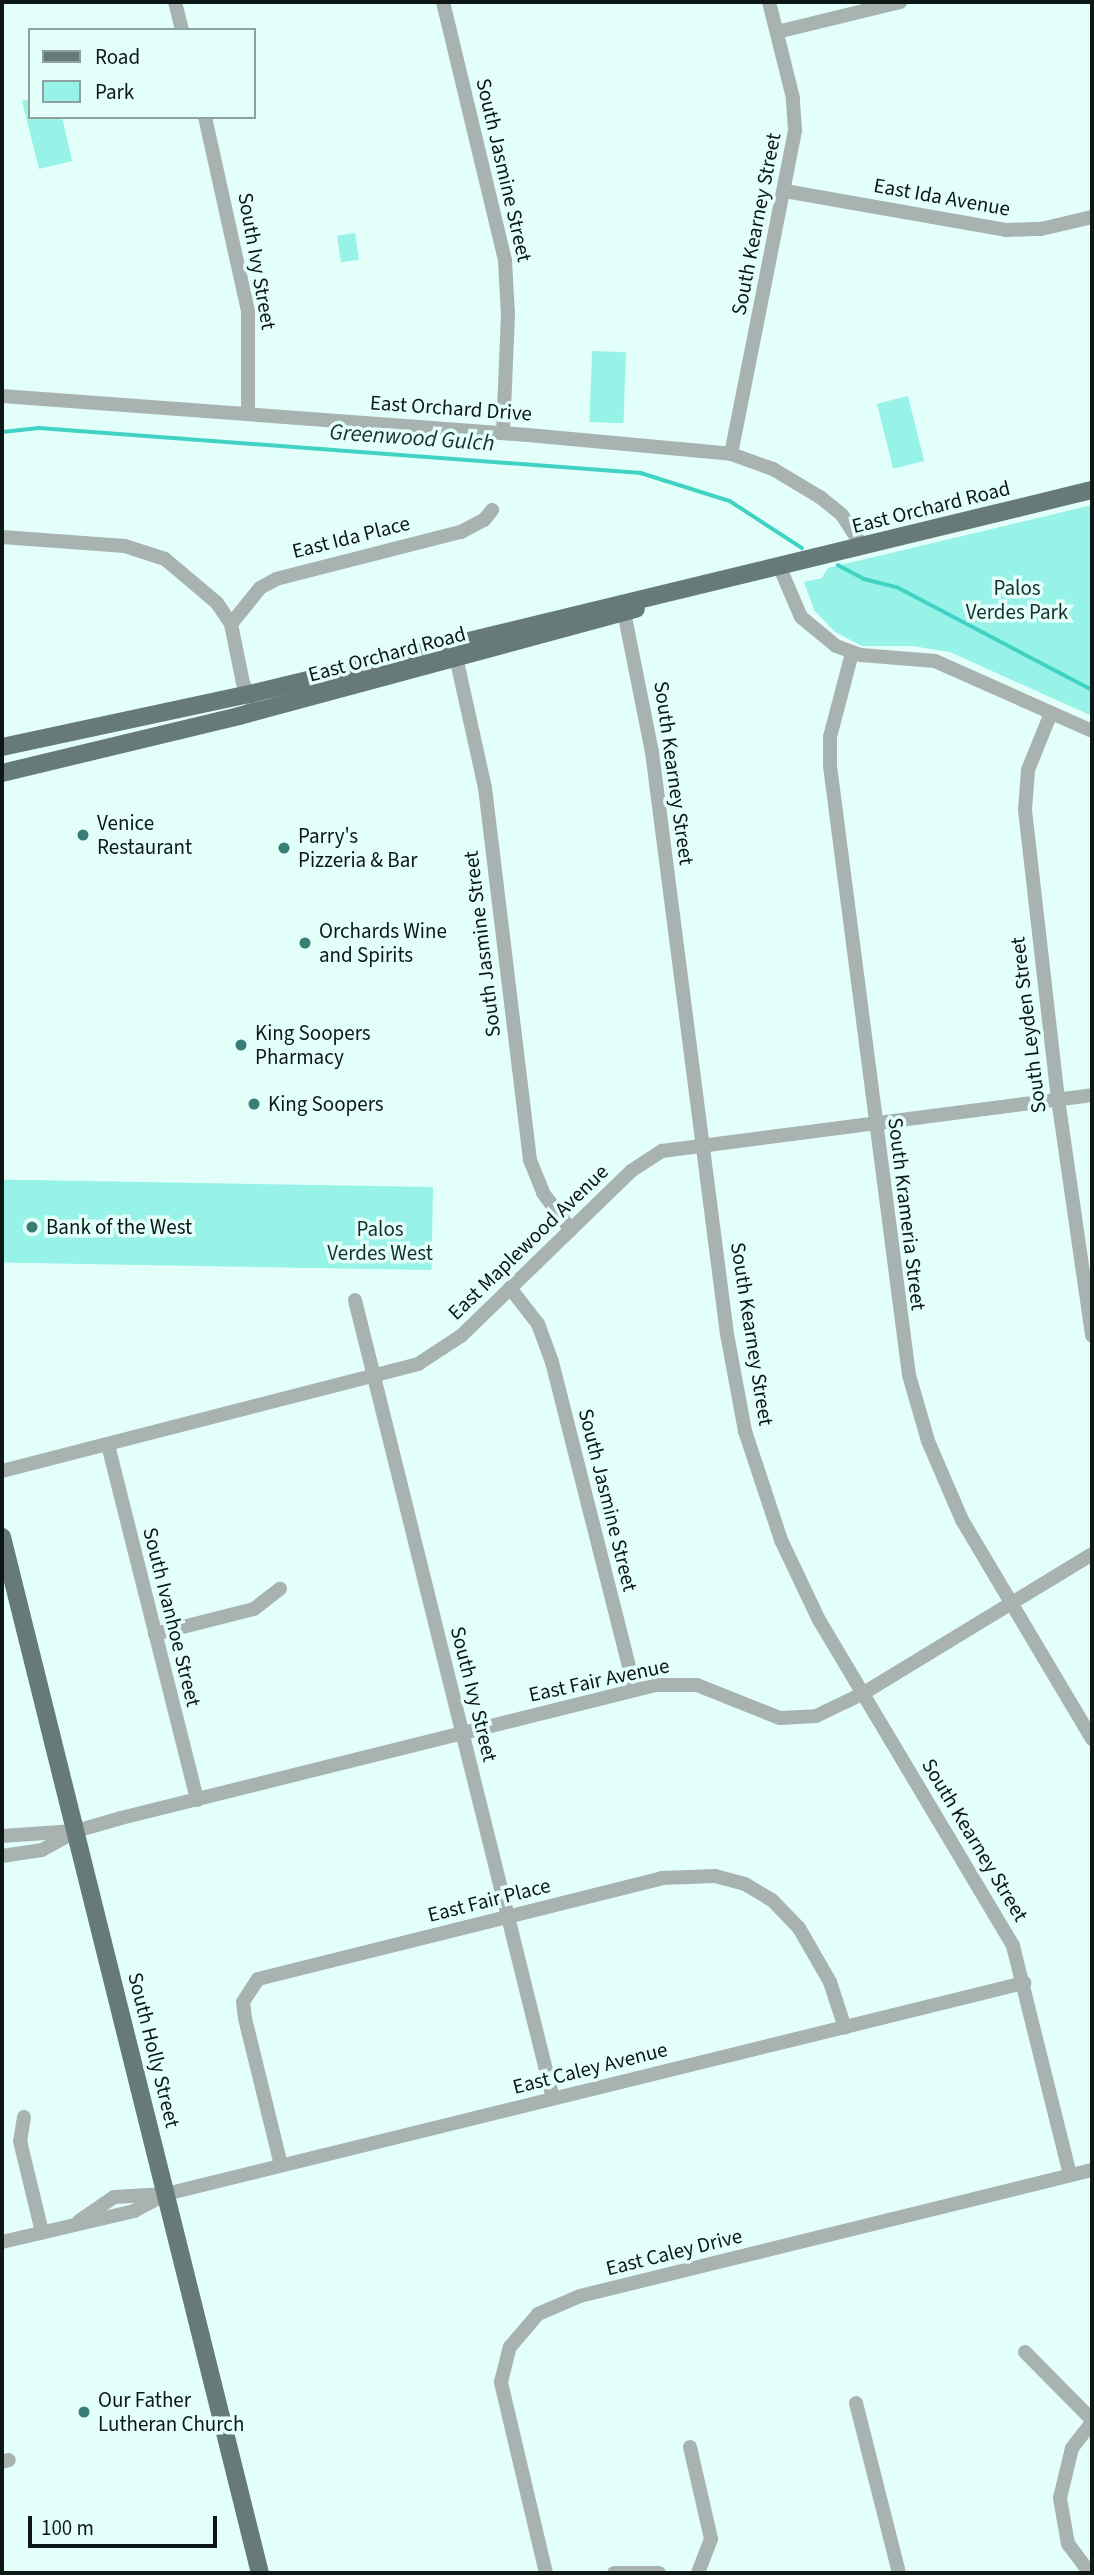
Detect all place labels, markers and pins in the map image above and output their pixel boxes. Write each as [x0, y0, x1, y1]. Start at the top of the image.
place label: Venice Restaurant [97, 810, 192, 860]
place label: Parry's Pizzeria & Bar [298, 823, 418, 873]
marker: Venice Restaurant [75, 827, 91, 843]
marker: Parry's Pizzeria & Bar [276, 840, 292, 856]
place label: Orchards Wine and Spirits [319, 918, 447, 968]
marker: Orchards Wine and Spirits [297, 935, 313, 951]
place label: King Soopers Pharmacy [255, 1020, 371, 1070]
marker: King Soopers Pharmacy [233, 1037, 249, 1053]
place label: King Soopers [268, 1091, 384, 1117]
marker: King Soopers [246, 1096, 262, 1112]
place label: Bank of the West [46, 1214, 192, 1240]
marker: Bank of the West [24, 1219, 40, 1235]
place label: Our Father Lutheran Church [98, 2387, 244, 2437]
marker: Our Father Lutheran Church [76, 2404, 92, 2420]

